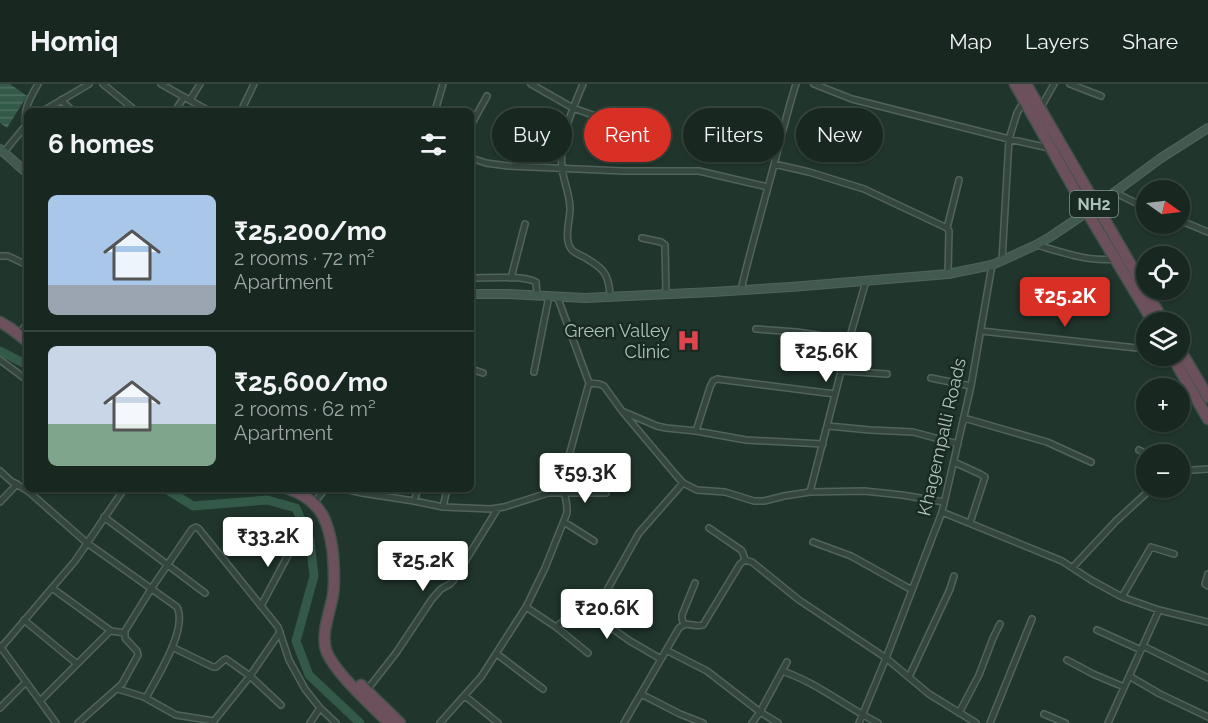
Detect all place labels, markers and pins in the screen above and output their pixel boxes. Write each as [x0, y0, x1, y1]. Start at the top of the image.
pin: ₹25.2K [1016, 277, 1114, 328]
place label: Green Valley Clinic [565, 320, 670, 362]
hospital icon: Green Valley Clinic [675, 328, 701, 354]
pin: ₹25.6K [777, 332, 875, 383]
pin: ₹59.3K [536, 453, 634, 504]
pin: ₹33.2K [219, 517, 317, 568]
pin: ₹25.2K [374, 541, 472, 592]
pin: ₹20.6K [558, 589, 656, 640]

